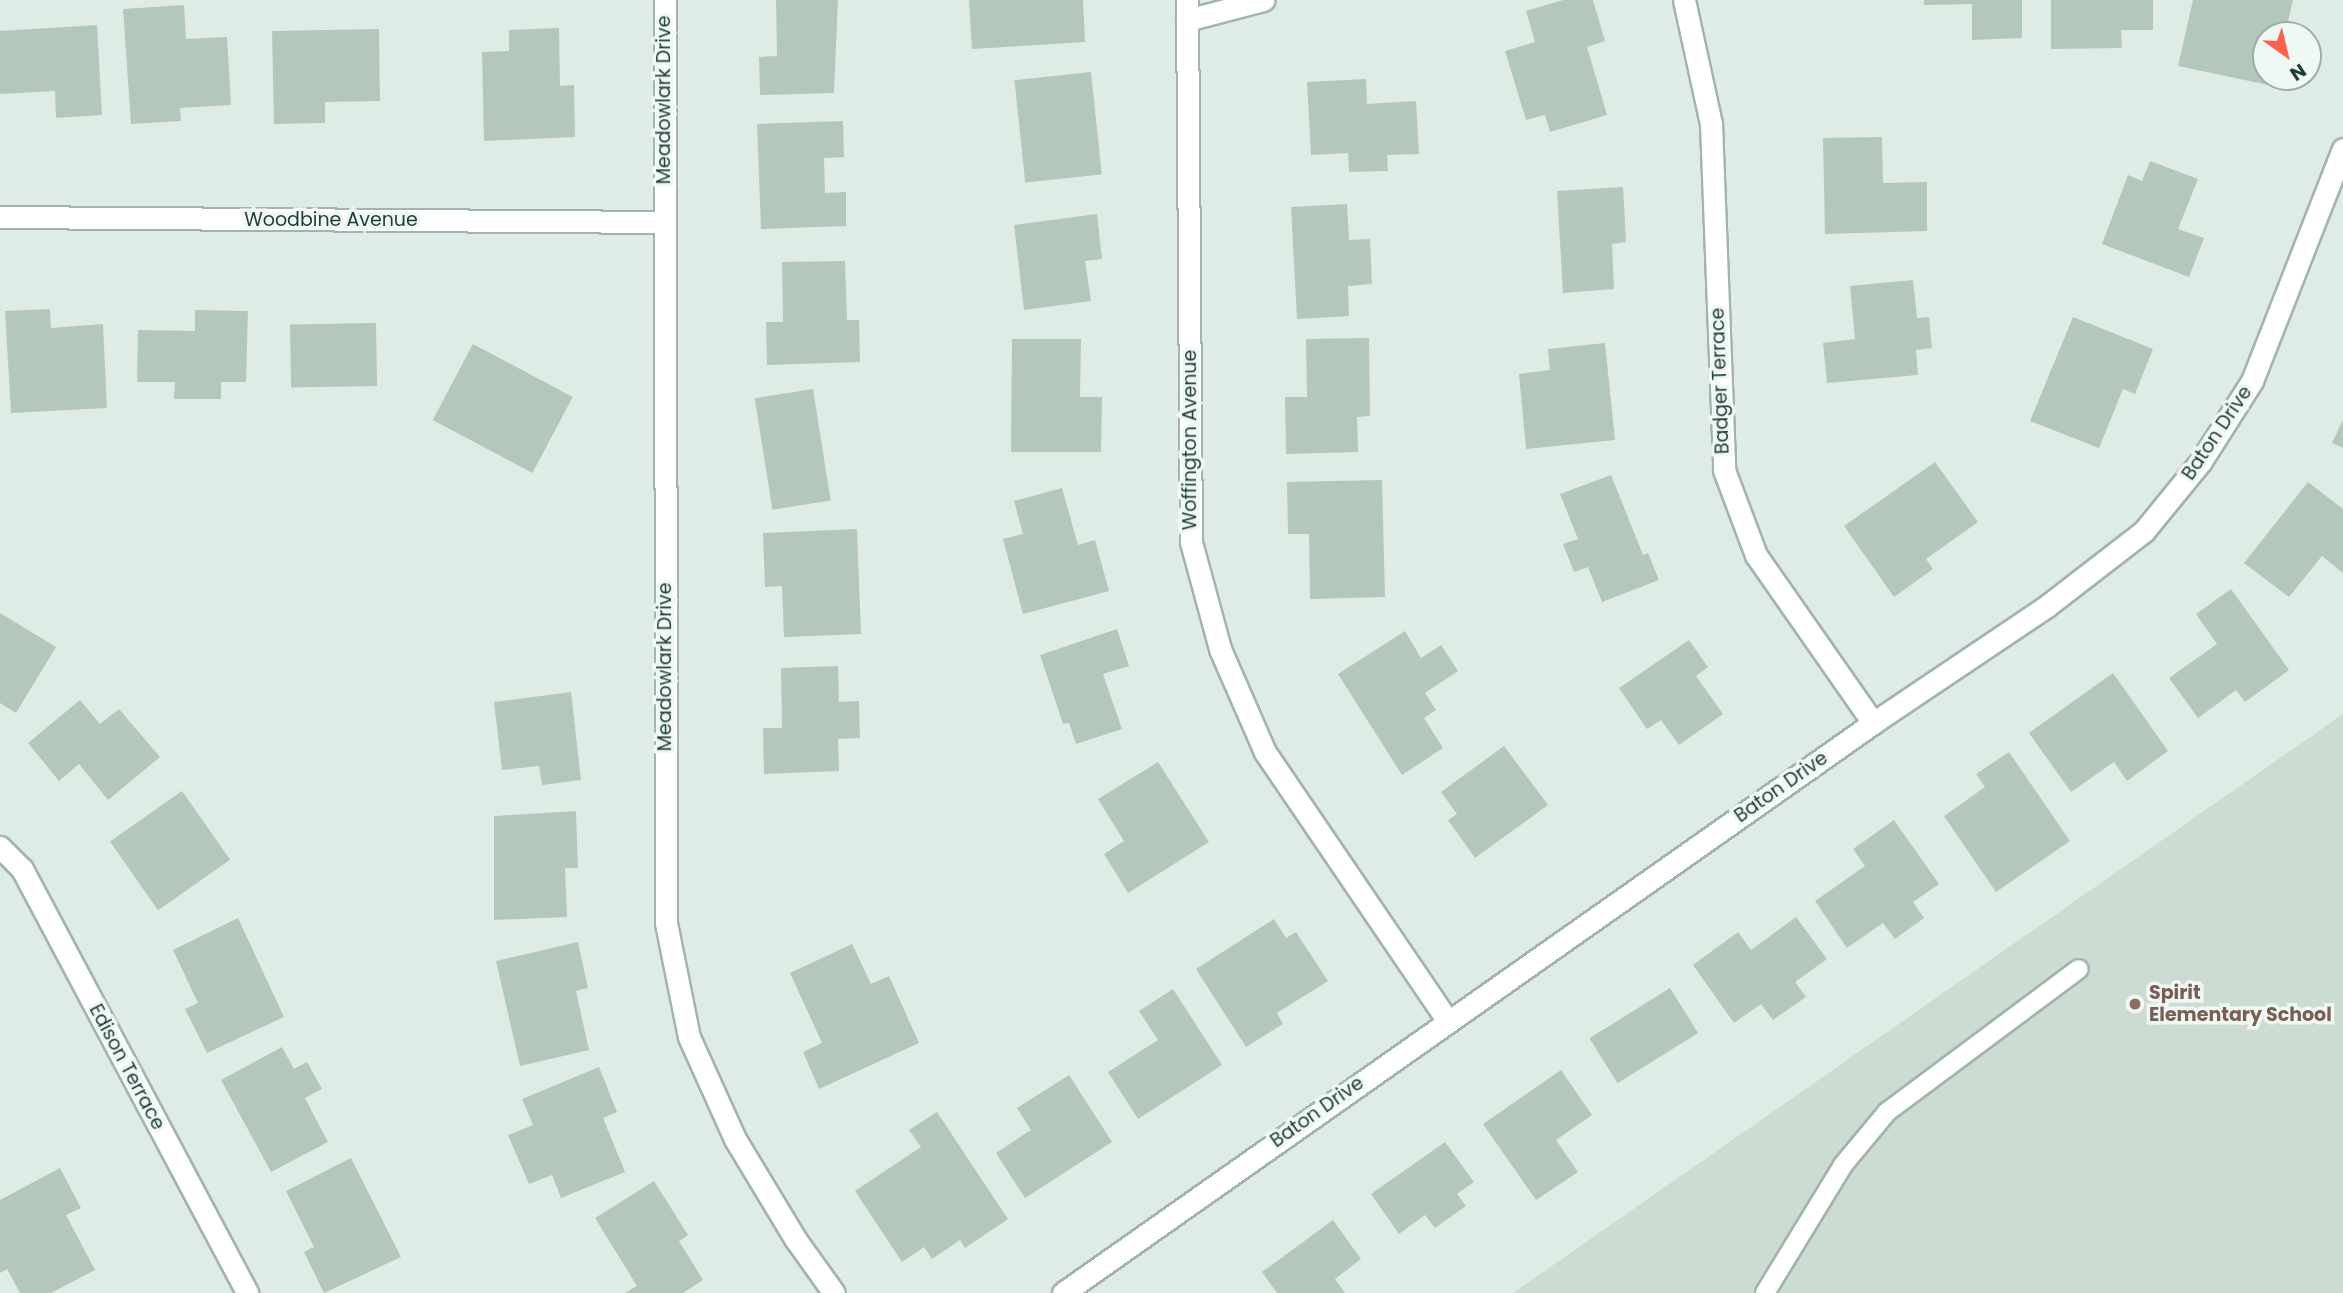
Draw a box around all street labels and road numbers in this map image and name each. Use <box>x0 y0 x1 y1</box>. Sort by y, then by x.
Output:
street label: Meadowlark Drive <box>653 16 675 184</box>
street label: Woodbine Avenue <box>244 209 418 231</box>
street label: Badger Terrace <box>1706 307 1734 455</box>
street label: Woffington Avenue <box>1179 350 1201 530</box>
street label: Baton Drive <box>2177 382 2257 484</box>
street label: Meadowlark Drive <box>654 583 676 751</box>
street label: Baton Drive <box>1730 747 1832 827</box>
street label: Edison Terrace <box>84 1000 170 1134</box>
street label: Baton Drive <box>1266 1072 1368 1152</box>

